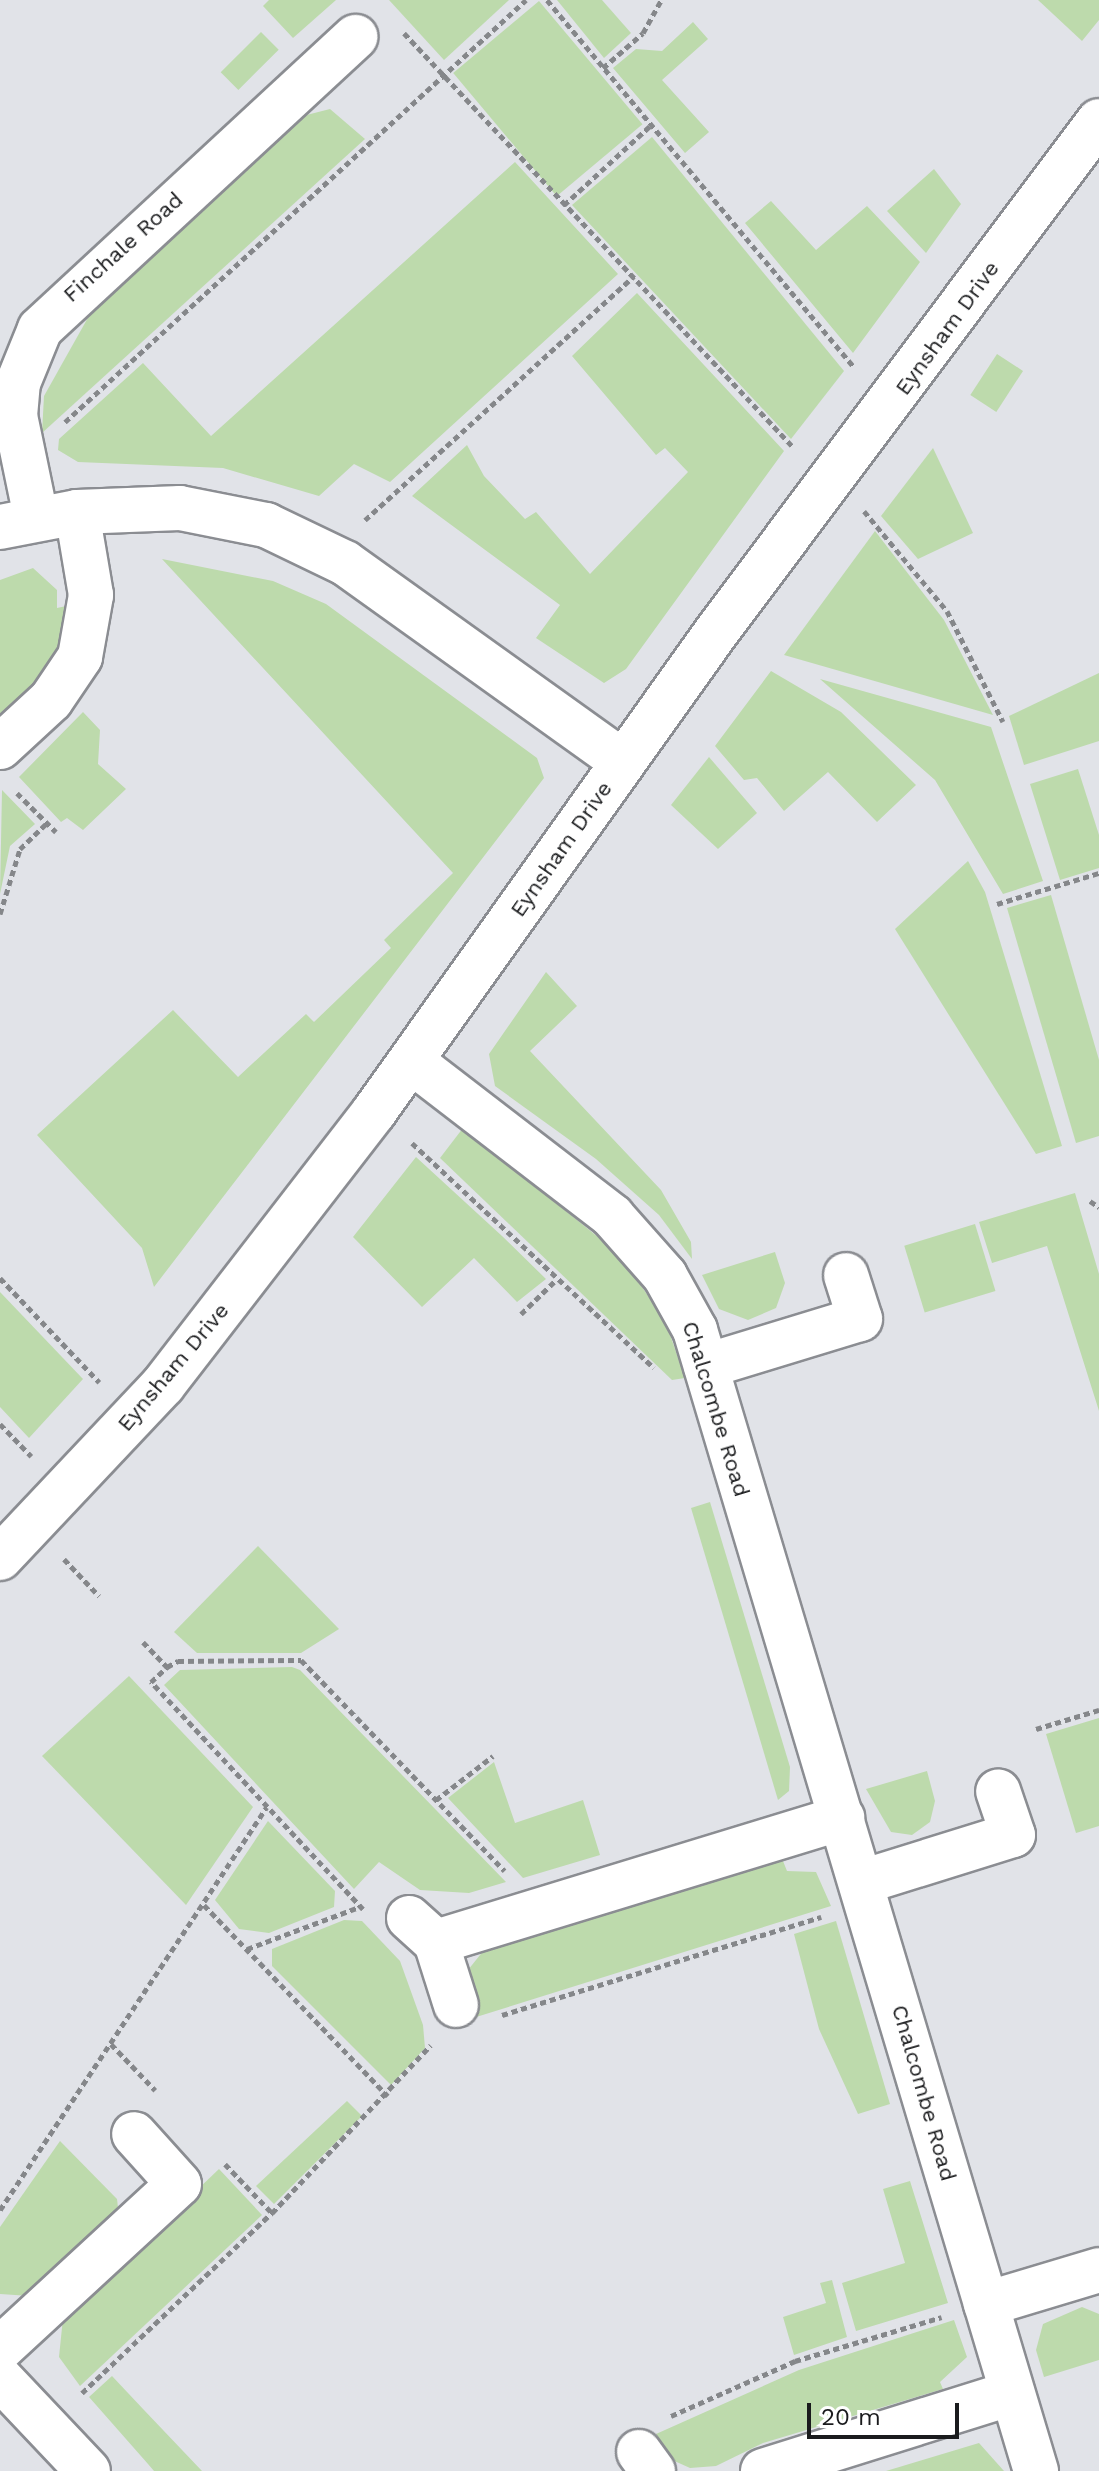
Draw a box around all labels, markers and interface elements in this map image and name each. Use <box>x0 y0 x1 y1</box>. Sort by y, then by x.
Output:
street label: Finchale Road <box>58 186 188 308</box>
street label: Eynsham Drive <box>890 256 1004 400</box>
street label: Eynsham Drive <box>505 776 617 922</box>
street label: Eynsham Drive <box>112 1298 234 1436</box>
street label: Chalcombe Road <box>677 1318 755 1500</box>
street label: Chalcombe Road <box>886 2002 962 2184</box>
scale bar <box>811 2387 963 2437</box>
text: 20 m <box>821 2403 881 2431</box>

